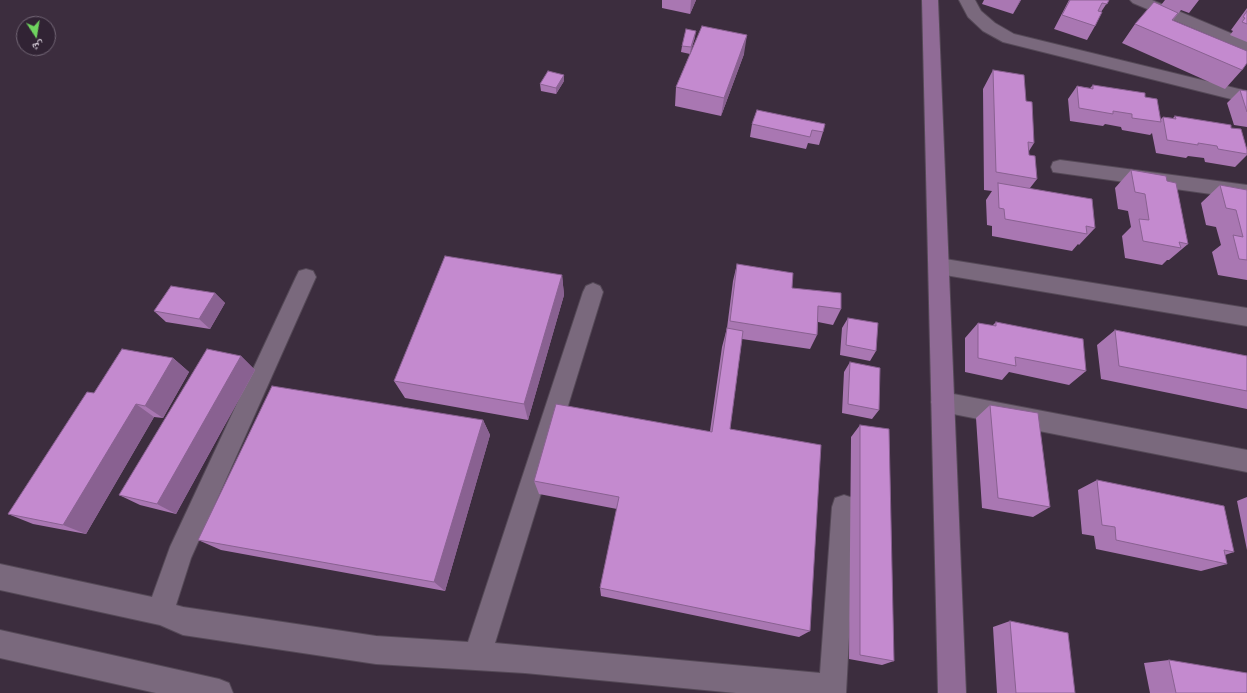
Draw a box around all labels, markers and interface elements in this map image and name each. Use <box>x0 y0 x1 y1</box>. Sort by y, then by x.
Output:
north arrow <box>16 16 56 56</box>
text: ش <box>31 39 45 55</box>

